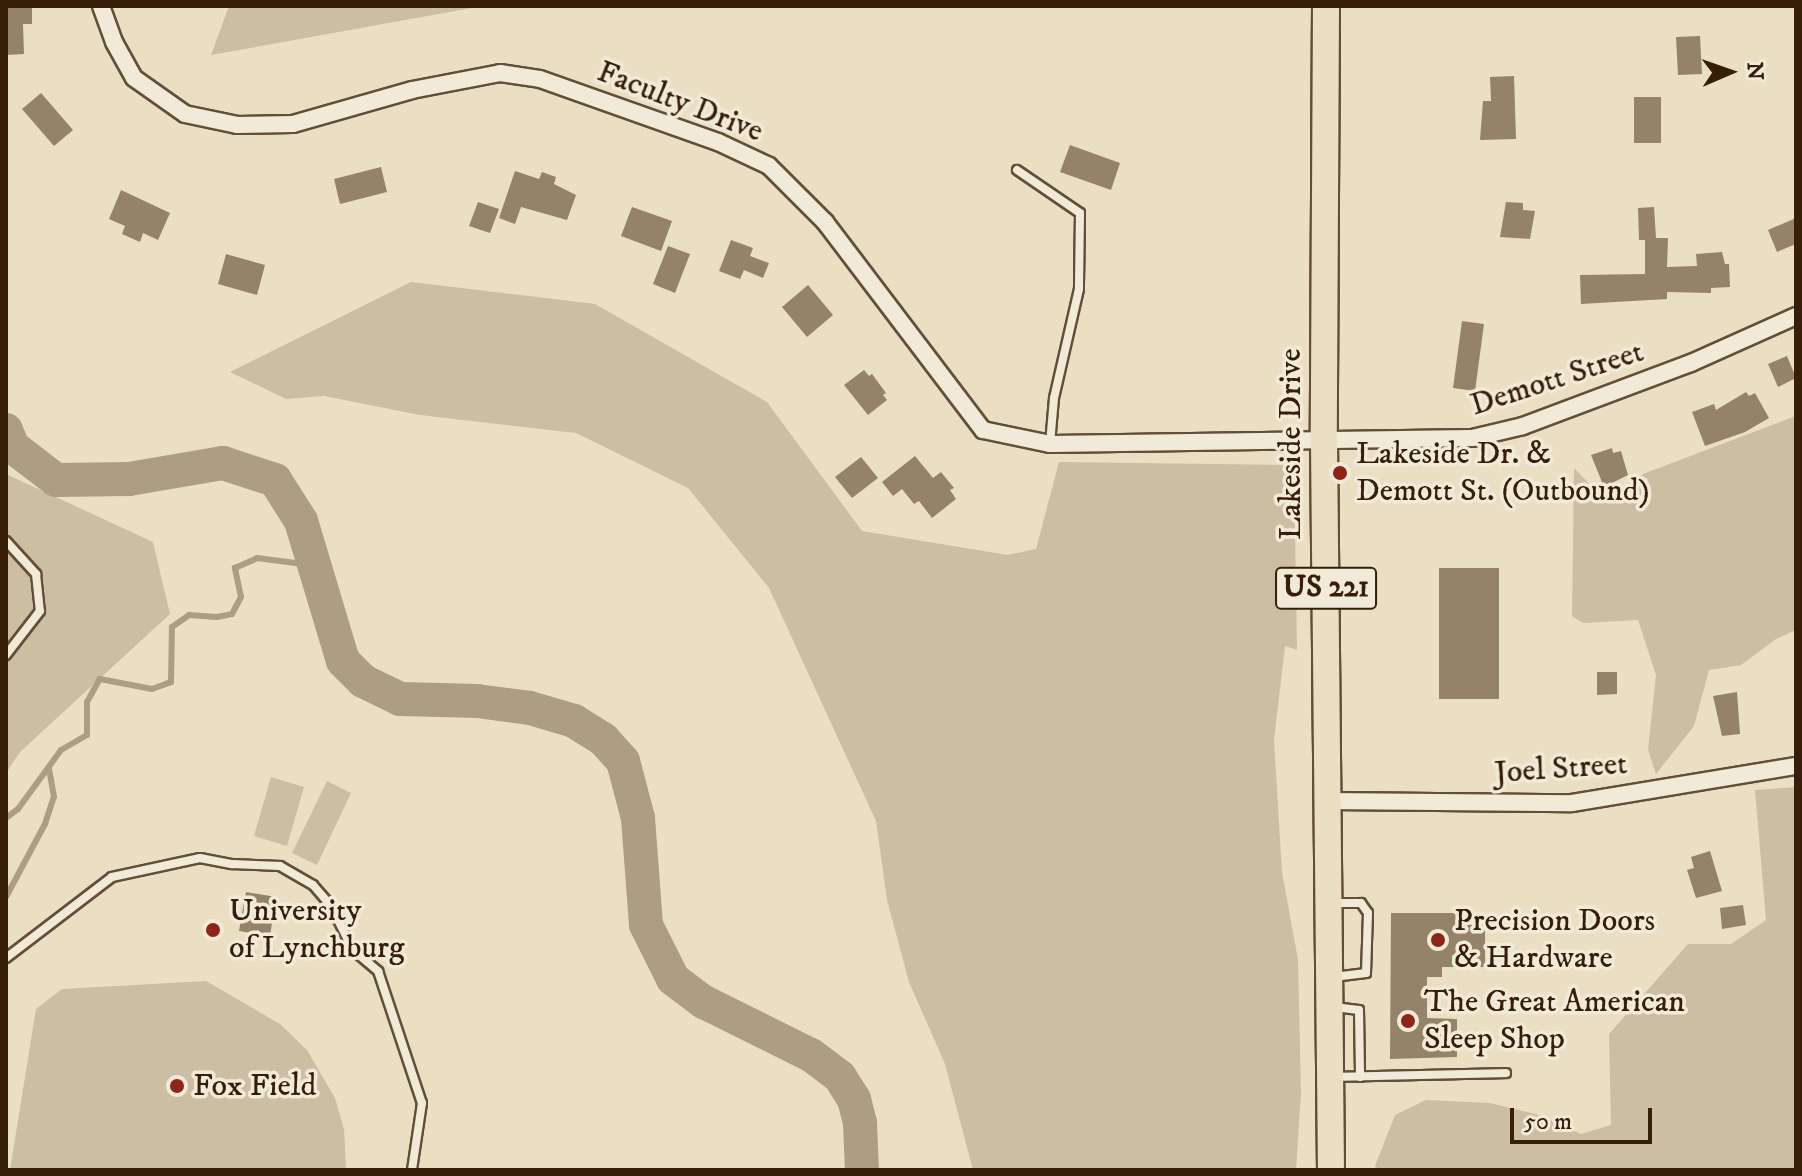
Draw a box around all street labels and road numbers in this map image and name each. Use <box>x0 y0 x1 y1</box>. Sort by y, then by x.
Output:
street label: Faculty Drive <box>592 53 768 151</box>
street label: Demott Street <box>1466 333 1648 425</box>
street label: Lakeside Drive <box>1272 348 1310 540</box>
road number: US 221 <box>1274 562 1378 614</box>
street label: Joel Street <box>1493 745 1629 793</box>

